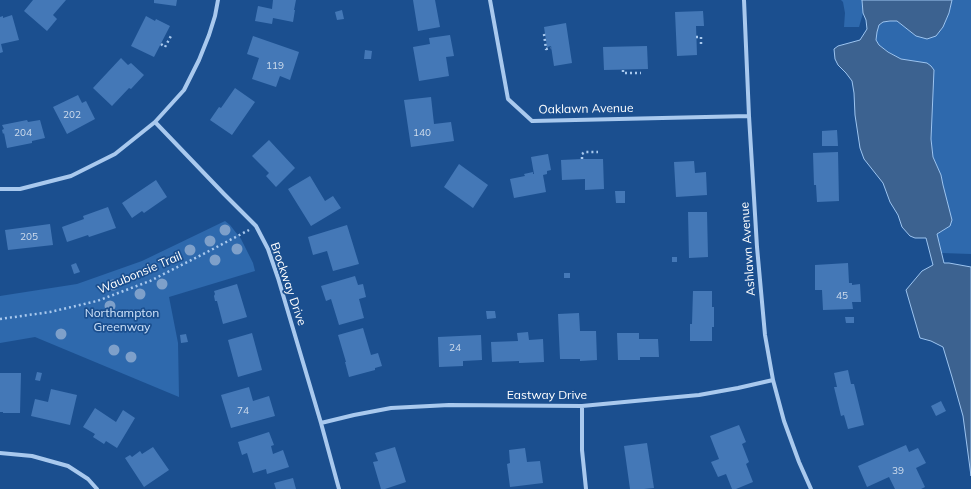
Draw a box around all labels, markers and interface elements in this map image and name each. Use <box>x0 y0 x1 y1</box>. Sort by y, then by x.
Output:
house number: 119 <box>266 60 284 72</box>
street label: Oaklawn Avenue <box>538 101 634 117</box>
house number: 202 <box>63 109 81 121</box>
house number: 204 <box>14 127 32 139</box>
house number: 140 <box>413 127 431 139</box>
street label: Ashlawn Avenue <box>738 202 758 296</box>
house number: 205 <box>20 231 38 243</box>
street label: Brockway Drive <box>267 240 309 328</box>
street label: Waubonsie Trail <box>96 249 184 297</box>
house number: 45 <box>836 290 848 302</box>
park label: Northampton Greenway <box>85 306 159 334</box>
house number: 24 <box>449 342 461 354</box>
street label: Eastway Drive <box>507 388 587 402</box>
house number: 74 <box>237 405 249 417</box>
house number: 39 <box>892 465 904 477</box>

